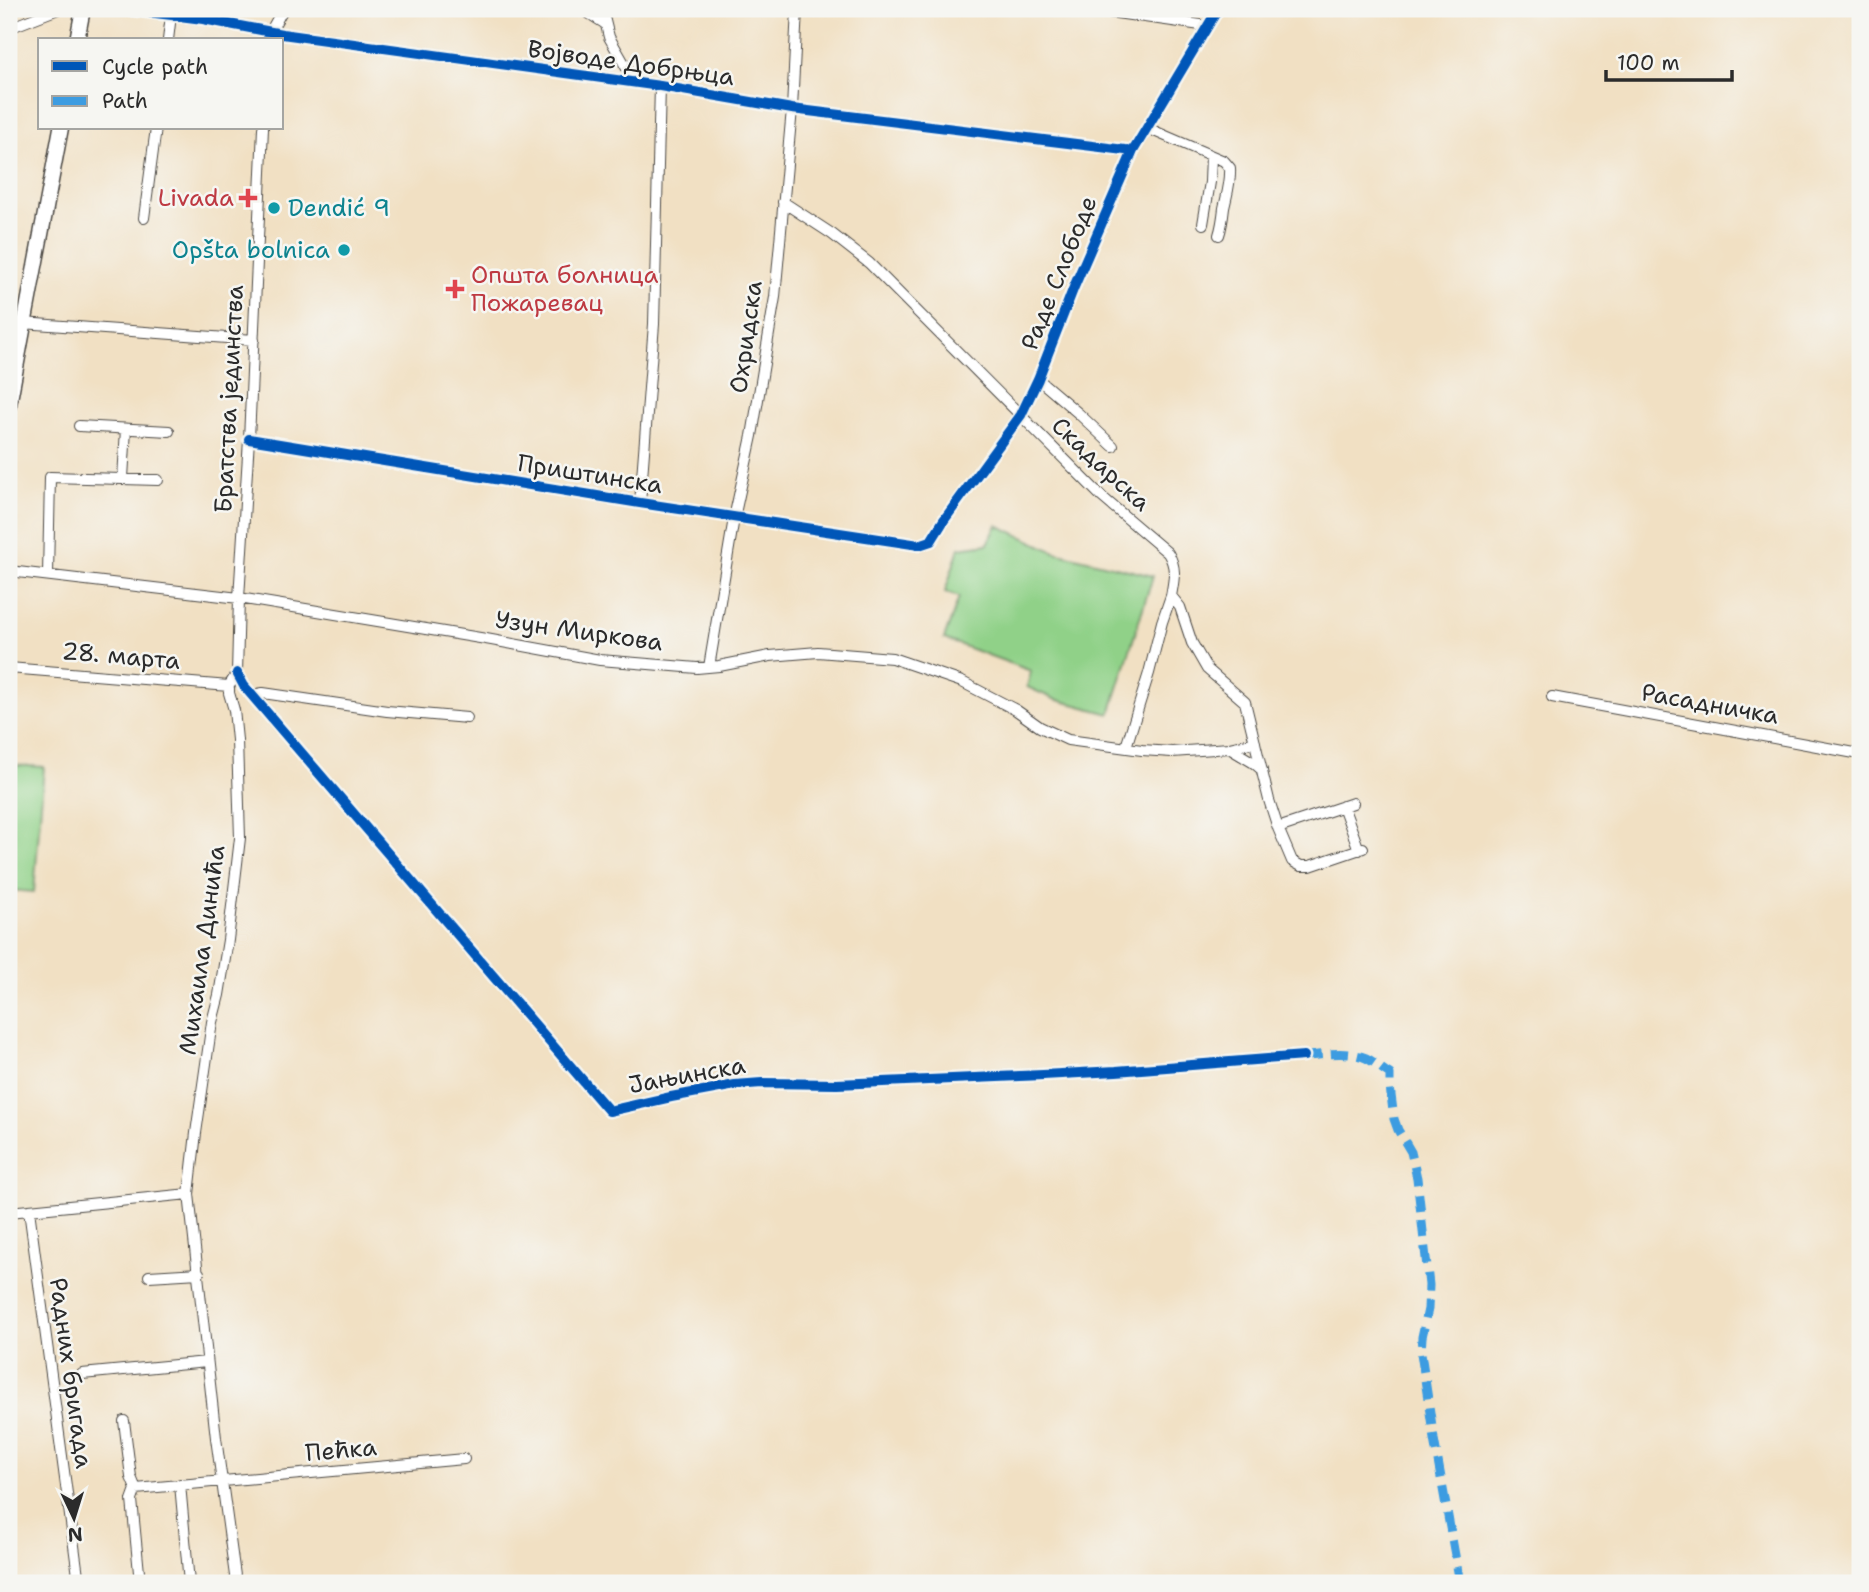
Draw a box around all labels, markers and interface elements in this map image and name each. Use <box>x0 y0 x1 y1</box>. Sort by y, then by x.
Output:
street label: Војводе Добрњца <box>526 33 736 93</box>
legend <box>38 38 284 130</box>
scale bar <box>1606 38 1732 82</box>
text: 100 m <box>1617 49 1680 77</box>
text: Cycle path <box>102 53 208 81</box>
text: Path <box>102 87 148 115</box>
place label: Livada <box>158 182 234 214</box>
marker: Livada <box>240 190 256 206</box>
street label: Раде Слободе <box>1014 191 1104 355</box>
place label: Dendić 9 <box>288 192 390 224</box>
marker: Dendić 9 <box>266 200 282 216</box>
place label: Opšta bolnica <box>172 234 330 266</box>
marker: Opšta bolnica <box>336 242 352 258</box>
place label: Општа болница Пожаревац <box>471 259 659 319</box>
marker: Општа болница Пожаревац <box>445 279 465 299</box>
street label: Охридска <box>722 279 770 395</box>
street label: Братства јединства <box>207 284 251 514</box>
street label: Скадарска <box>1045 410 1158 518</box>
street label: Приштинска <box>515 447 665 501</box>
street label: Узун Миркова <box>493 603 665 659</box>
street label: 28. марта <box>61 635 181 677</box>
street label: Расадничка <box>1639 676 1781 732</box>
street label: Михаила Динића <box>171 843 233 1057</box>
street label: Јањинска <box>626 1049 748 1101</box>
street label: Радних бригада <box>42 1276 100 1470</box>
street label: Пећка <box>304 1431 378 1469</box>
north arrow <box>38 1484 108 1554</box>
text: N <box>67 1521 84 1547</box>

